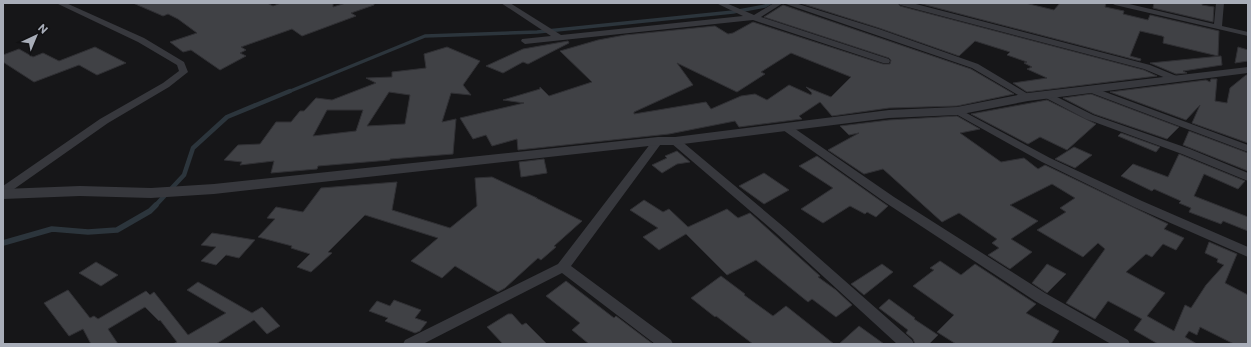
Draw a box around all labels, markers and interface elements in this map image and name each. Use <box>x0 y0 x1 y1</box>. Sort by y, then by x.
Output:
north arrow <box>16 16 56 56</box>
text: N <box>36 21 51 36</box>

